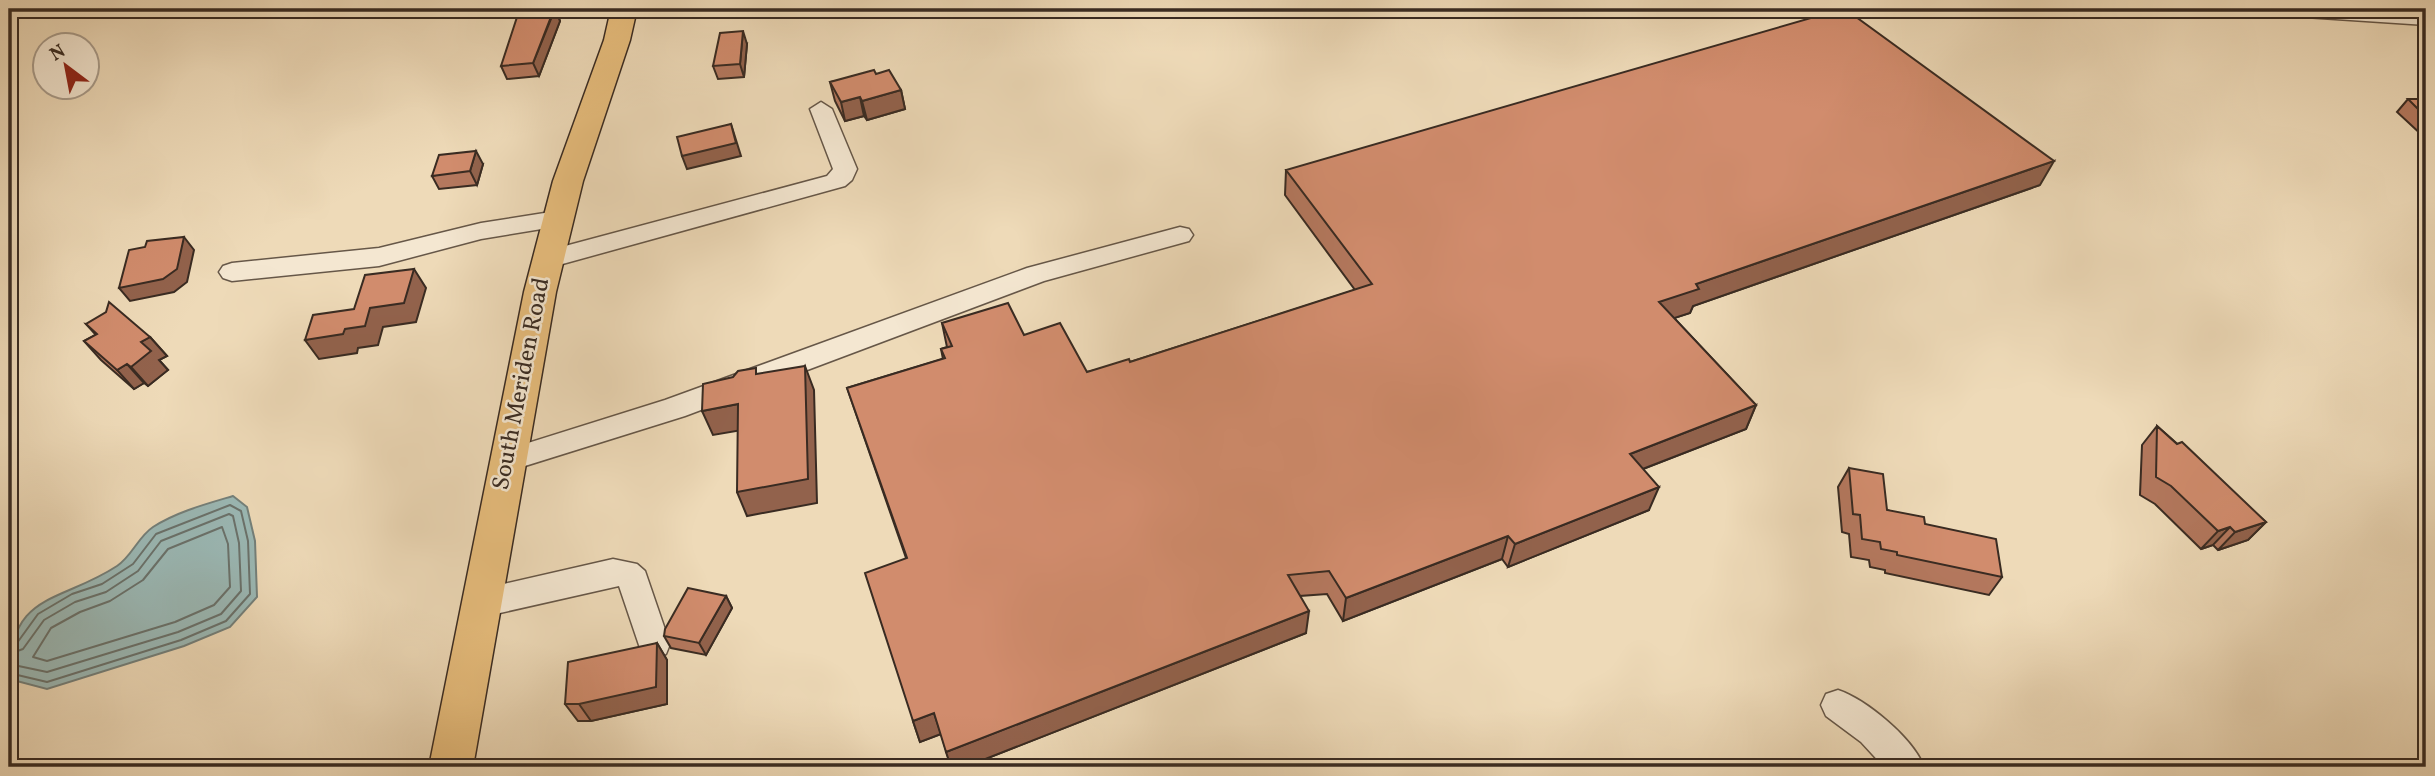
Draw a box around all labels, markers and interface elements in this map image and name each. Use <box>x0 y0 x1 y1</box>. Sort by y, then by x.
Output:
north arrow <box>32 32 102 102</box>
text: N <box>45 38 71 68</box>
street label: South Meriden Road <box>485 275 559 493</box>

